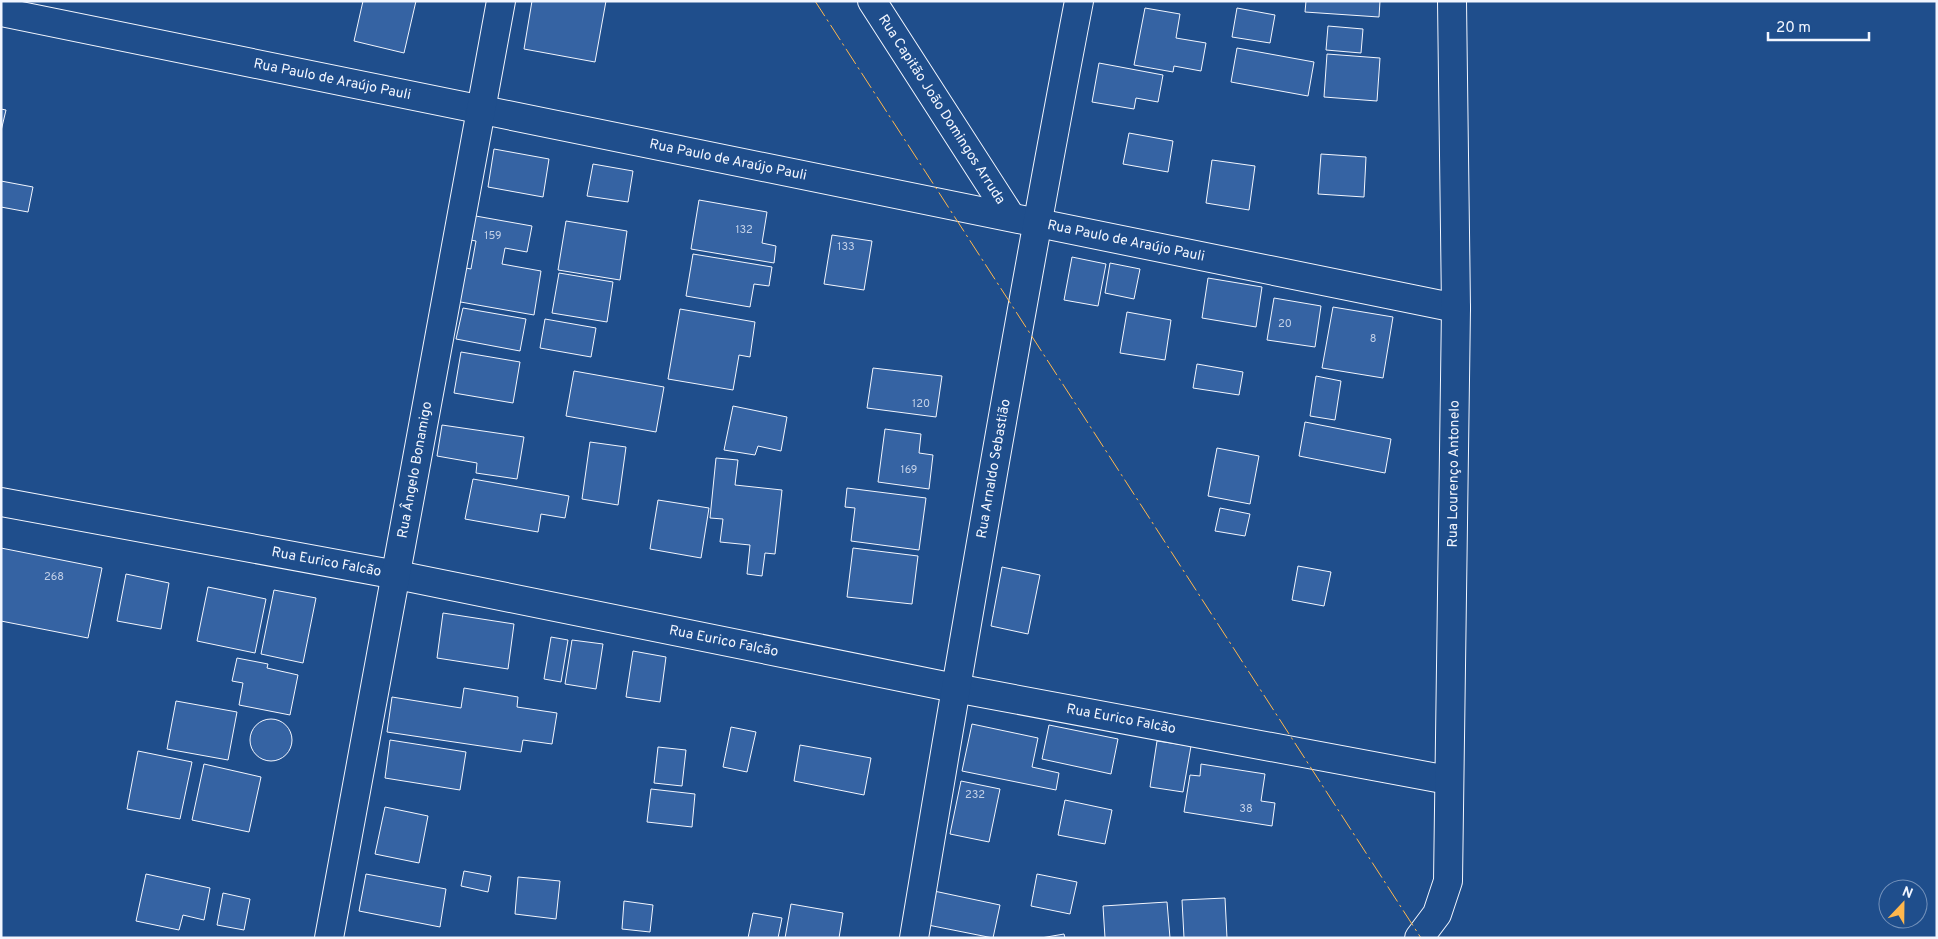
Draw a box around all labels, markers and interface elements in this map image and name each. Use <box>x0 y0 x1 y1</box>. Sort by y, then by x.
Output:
scale bar <box>1768 10 1869 42</box>
street label: Rua Capitão João Domingos Arruda <box>875 11 1009 208</box>
text: 20 m <box>1776 19 1811 38</box>
street label: Rua Paulo de Araújo Pauli <box>252 55 412 104</box>
street label: Rua Paulo de Araújo Pauli <box>648 136 808 184</box>
street label: Rua Paulo de Araújo Pauli <box>1046 217 1206 265</box>
house number: 132 <box>735 223 753 237</box>
house number: 159 <box>484 229 502 243</box>
house number: 133 <box>837 240 855 254</box>
house number: 20 <box>1278 317 1292 331</box>
house number: 8 <box>1370 332 1376 346</box>
house number: 120 <box>912 397 930 411</box>
street label: Rua Arnaldo Sebastião <box>973 397 1014 540</box>
street label: Rua Ângelo Bonamigo <box>394 400 436 539</box>
street label: Rua Lourenço Antonelo <box>1444 400 1463 548</box>
house number: 169 <box>901 463 917 477</box>
street label: Rua Eurico Falcão <box>270 544 383 580</box>
house number: 268 <box>44 570 64 584</box>
street label: Rua Eurico Falcão <box>668 622 780 661</box>
street label: Rua Eurico Falcão <box>1065 700 1178 738</box>
house number: 232 <box>965 788 985 802</box>
house number: 38 <box>1239 802 1253 816</box>
north arrow <box>1878 879 1928 929</box>
text: N <box>1899 884 1915 903</box>

